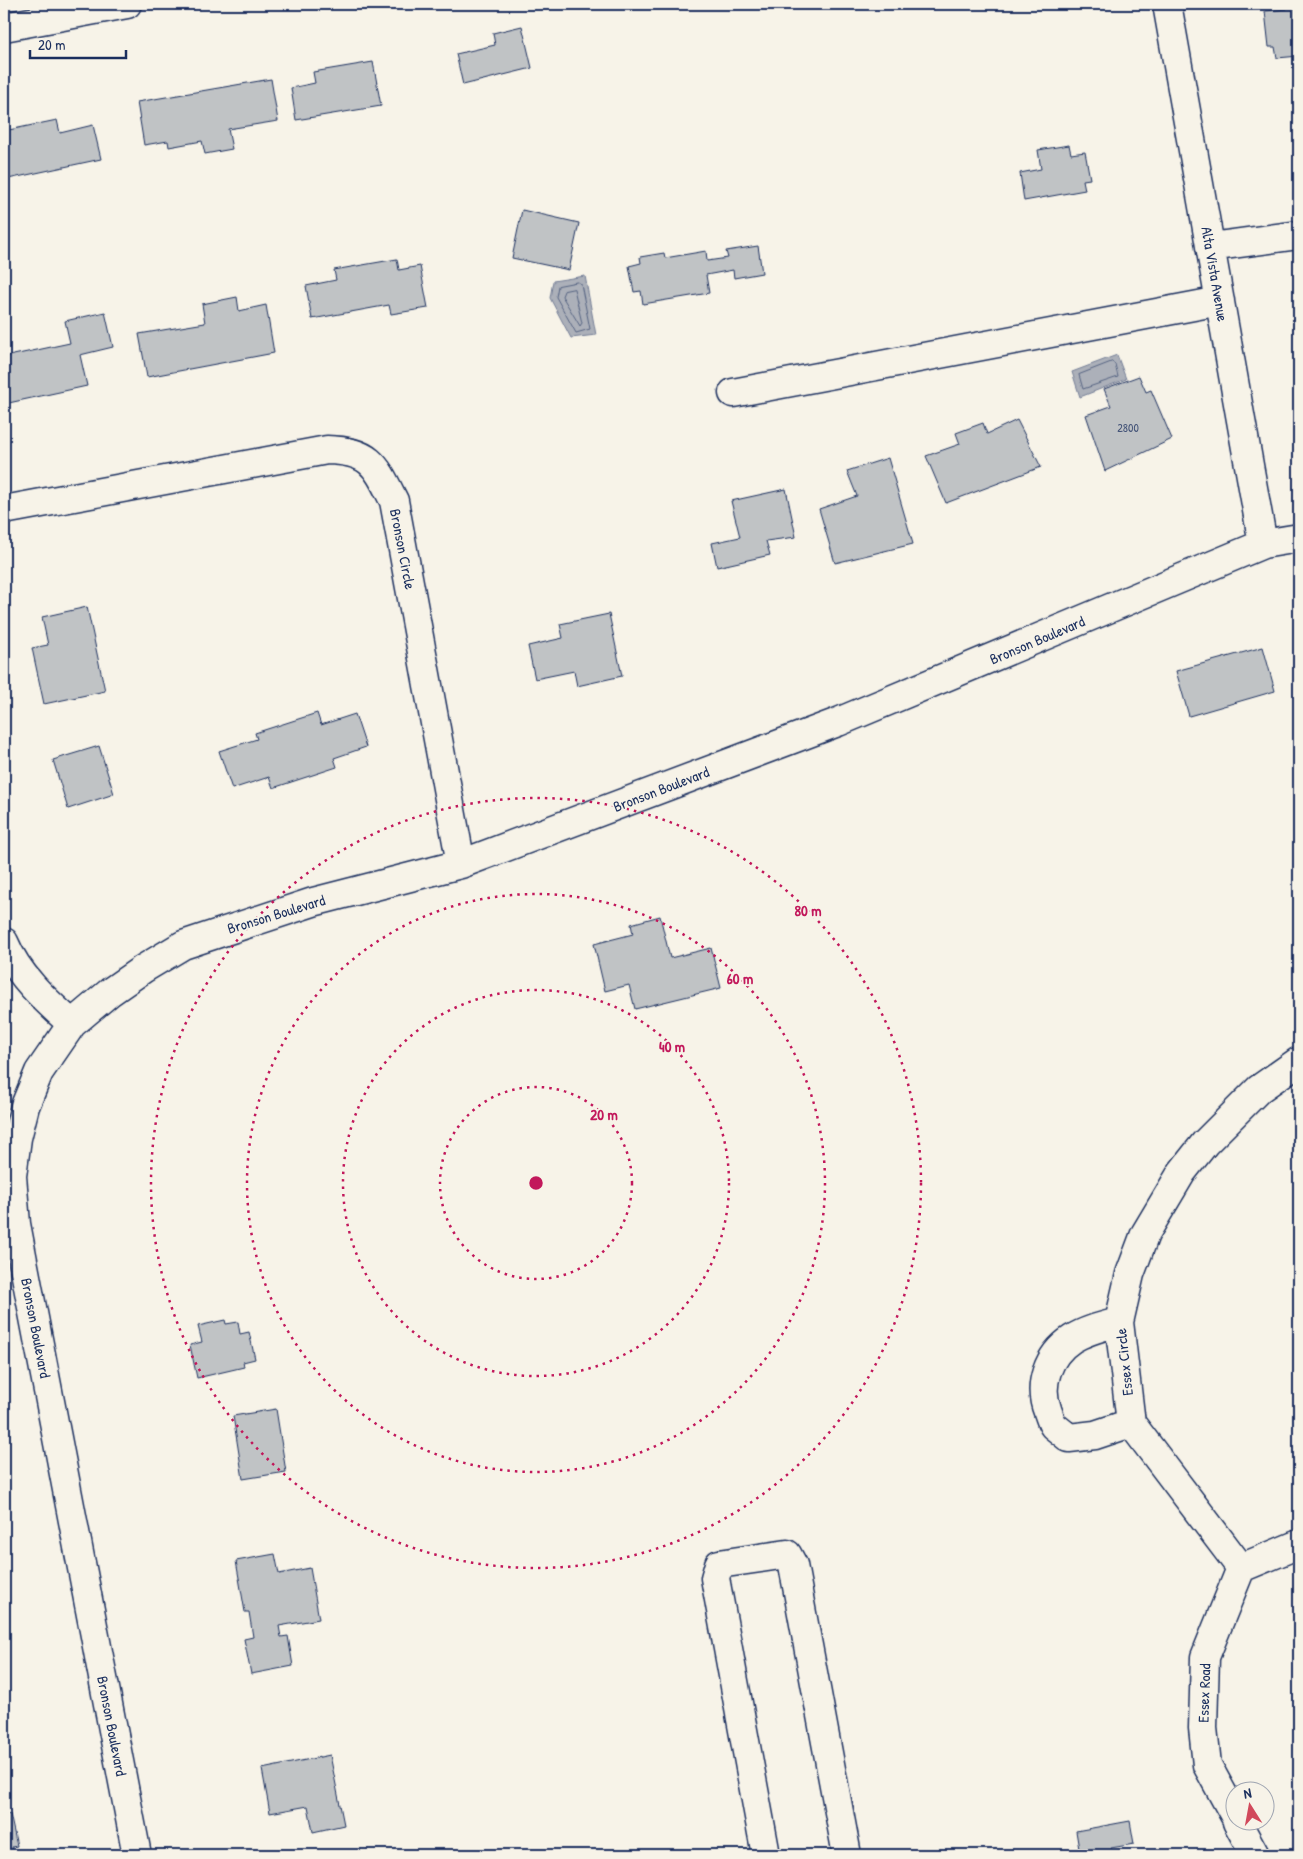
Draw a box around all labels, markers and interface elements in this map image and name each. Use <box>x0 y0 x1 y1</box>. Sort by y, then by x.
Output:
scale bar <box>30 28 126 60</box>
text: 20 m <box>38 34 65 55</box>
street label: Alta Vista Avenue <box>1196 225 1234 323</box>
house number: 2800 <box>1117 419 1139 436</box>
street label: Bronson Circle <box>385 507 421 591</box>
street label: Bronson Boulevard <box>986 610 1088 669</box>
street label: Bronson Boulevard <box>610 761 712 817</box>
street label: Bronson Boulevard <box>224 889 328 939</box>
text: 80 m <box>795 900 821 921</box>
text: 60 m <box>727 968 753 989</box>
text: 40 m <box>659 1036 685 1057</box>
text: 20 m <box>590 1104 618 1125</box>
centre of rings <box>527 1174 545 1192</box>
street label: Bronson Boulevard <box>16 1276 56 1380</box>
street label: Essex Circle <box>1110 1327 1138 1397</box>
street label: Essex Road <box>1192 1663 1216 1723</box>
street label: Bronson Boulevard <box>92 1674 132 1778</box>
north arrow <box>1226 1782 1276 1832</box>
text: N <box>1242 1783 1253 1803</box>

